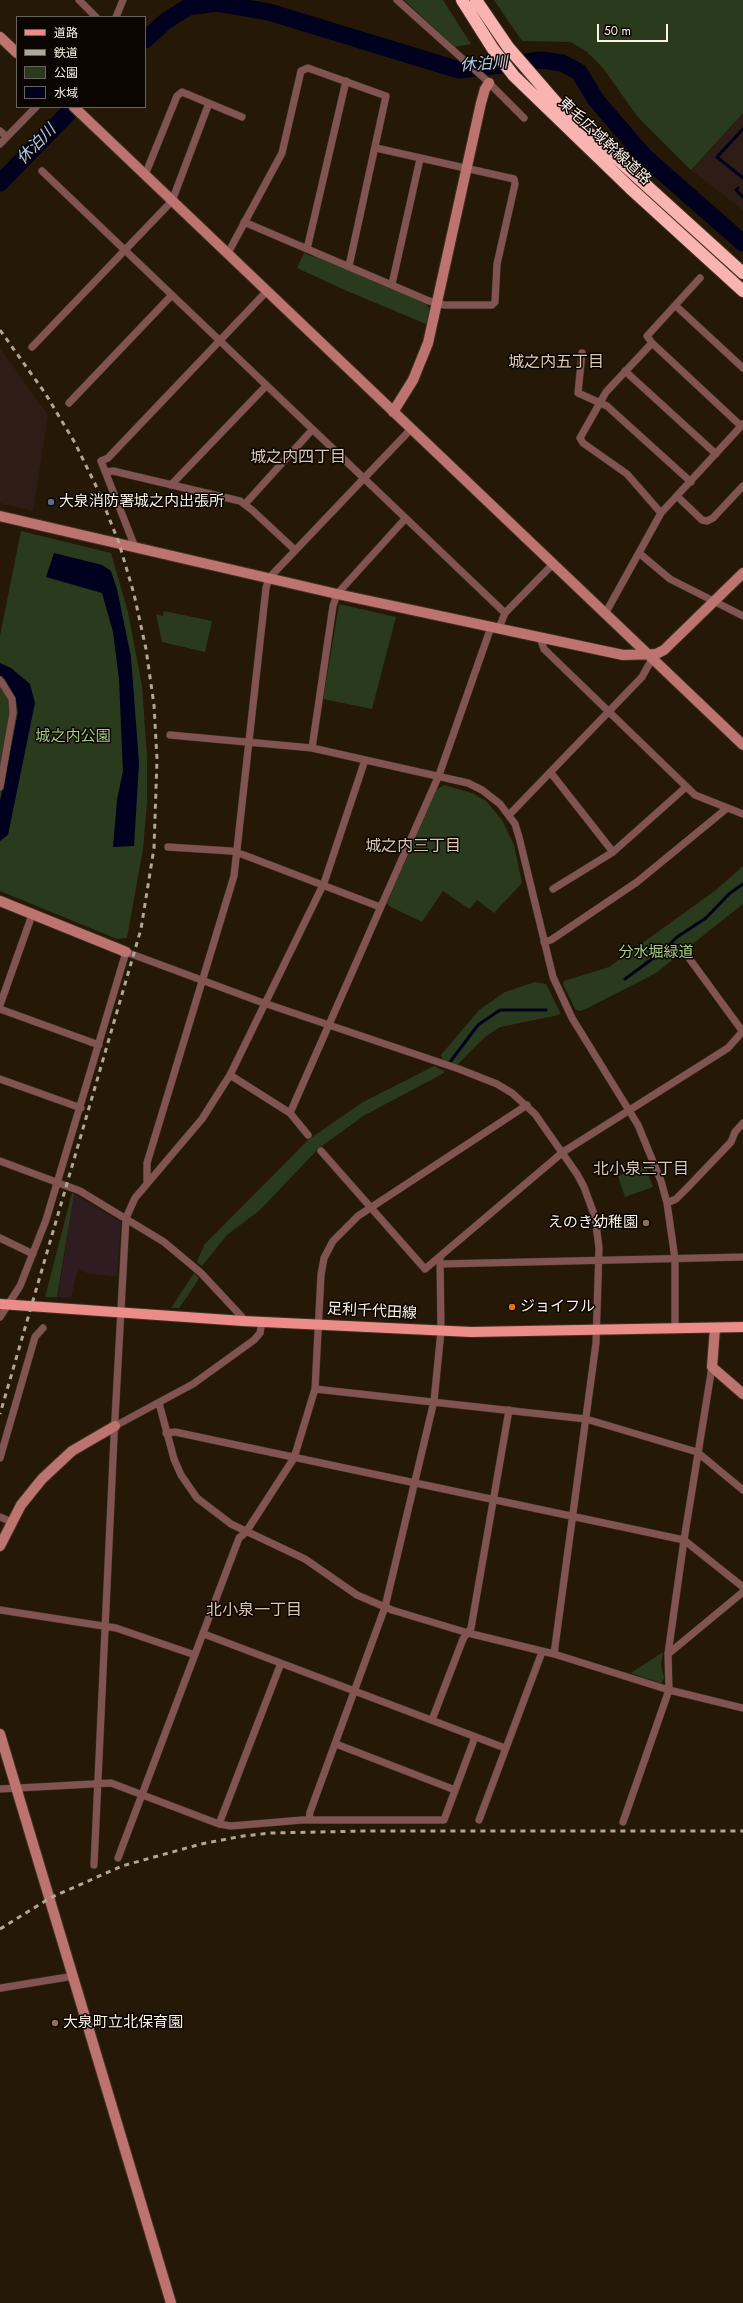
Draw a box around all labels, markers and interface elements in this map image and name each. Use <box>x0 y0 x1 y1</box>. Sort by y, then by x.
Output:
legend <box>16 16 146 108</box>
scale bar <box>599 16 670 42</box>
text: 50 m <box>604 22 631 40</box>
text: 道路 <box>54 24 78 42</box>
text: 鉄道 <box>54 44 78 62</box>
water label: 休泊川 <box>459 54 509 76</box>
text: 公園 <box>54 64 78 82</box>
text: 水域 <box>54 84 78 102</box>
street label: 東毛広域幹線道路 <box>554 94 654 190</box>
water label: 休泊川 <box>13 121 61 169</box>
district label: 城之内五丁目 <box>508 353 604 373</box>
district label: 城之内四丁目 <box>250 448 346 468</box>
place label: 大泉消防署城之内出張所 <box>59 493 224 511</box>
marker: 大泉消防署城之内出張所 <box>46 497 56 507</box>
park label: 城之内公園 <box>36 728 110 746</box>
district label: 城之内三丁目 <box>365 837 461 857</box>
park label: 分水堀緑道 <box>619 944 693 962</box>
district label: 北小泉三丁目 <box>593 1160 689 1180</box>
place label: えのき幼稚園 <box>548 1214 638 1232</box>
marker: えのき幼稚園 <box>641 1218 651 1228</box>
place label: ジョイフル <box>520 1298 595 1316</box>
street label: 足利千代田線 <box>327 1301 417 1323</box>
marker: ジョイフル <box>507 1302 517 1312</box>
district label: 北小泉一丁目 <box>206 1601 302 1621</box>
place label: 大泉町立北保育園 <box>63 2014 183 2032</box>
marker: 大泉町立北保育園 <box>50 2018 60 2028</box>

